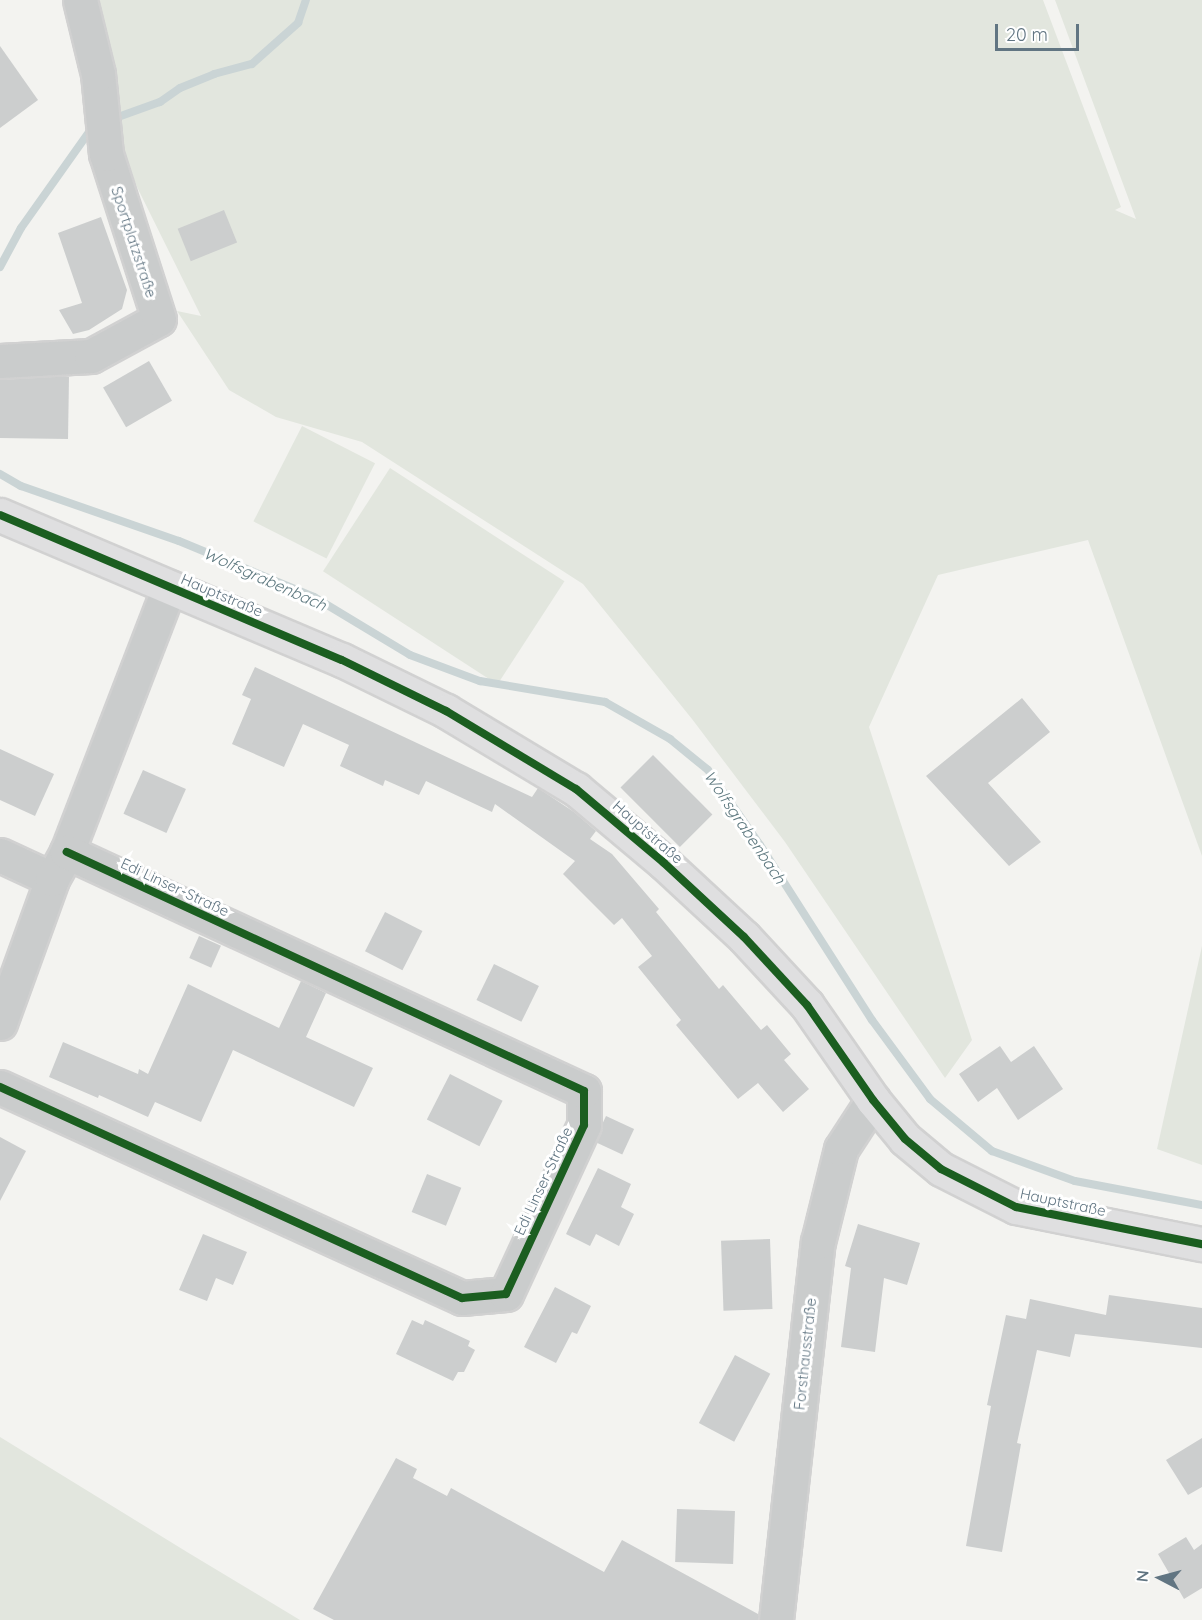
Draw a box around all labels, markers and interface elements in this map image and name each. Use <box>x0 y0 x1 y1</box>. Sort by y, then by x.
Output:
scale bar <box>998 12 1082 50</box>
text: 20 m <box>1006 23 1048 46</box>
street label: Sportplatzstraße <box>108 184 160 300</box>
water label: Wolfsgrabenbach <box>201 543 329 615</box>
street label: Hauptstraße <box>178 570 266 620</box>
water label: Wolfsgrabenbach <box>700 767 790 887</box>
street label: Hauptstraße <box>609 797 687 867</box>
street label: Edi Linser-Straße <box>118 854 232 920</box>
street label: Edi Linser-Straße <box>510 1124 576 1238</box>
street label: Hauptstraße <box>1019 1184 1107 1220</box>
street label: Forsthausstraße <box>790 1297 820 1411</box>
north arrow <box>1130 1548 1190 1608</box>
text: N <box>1132 1569 1153 1583</box>

